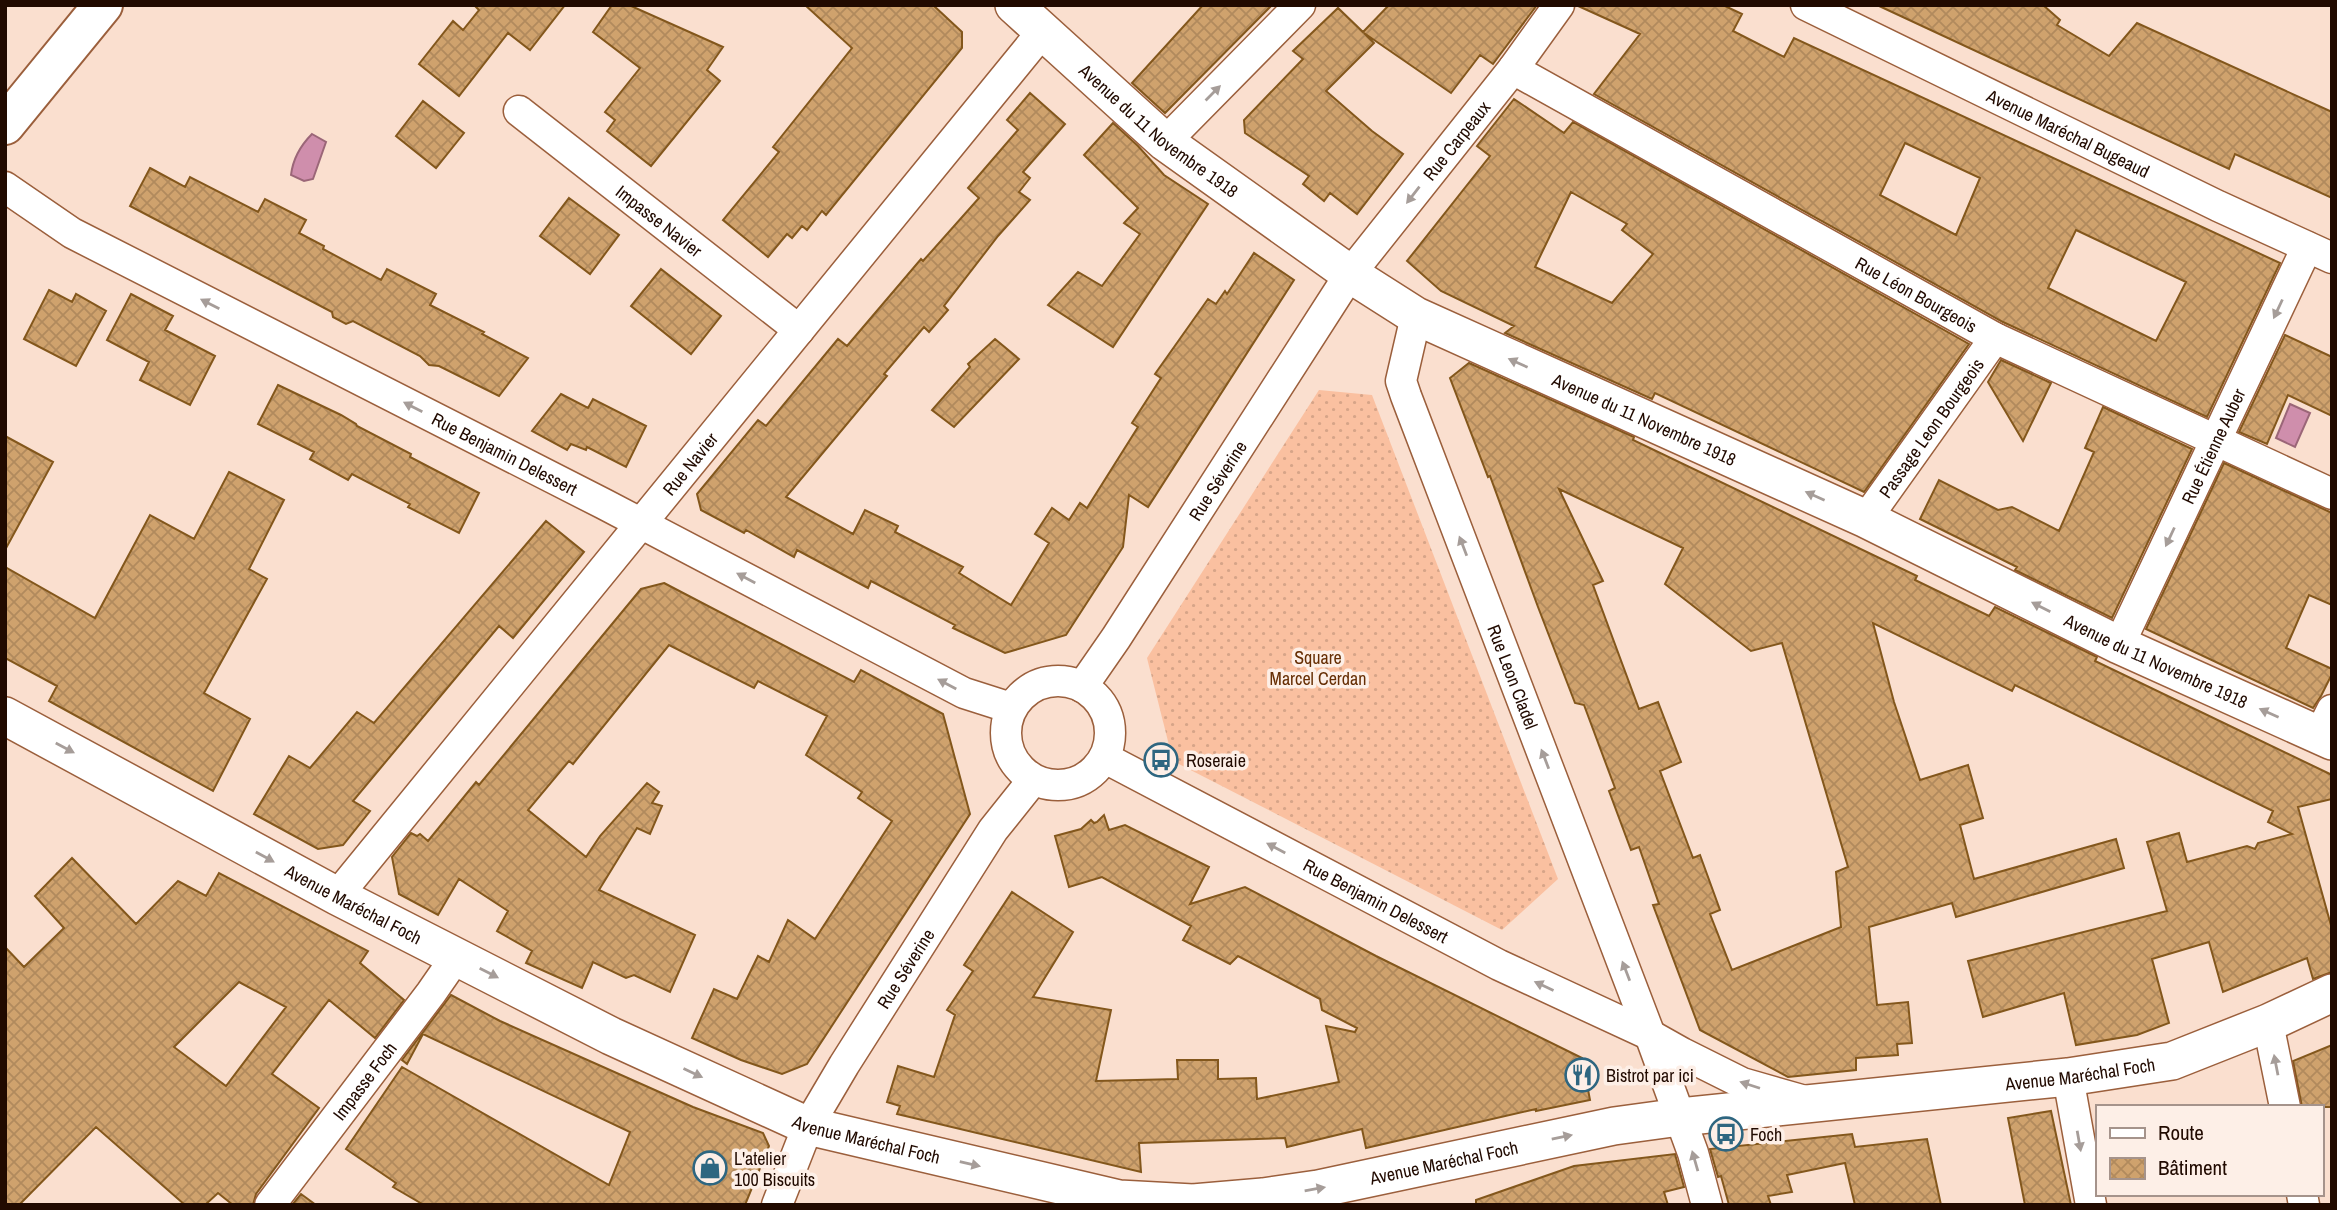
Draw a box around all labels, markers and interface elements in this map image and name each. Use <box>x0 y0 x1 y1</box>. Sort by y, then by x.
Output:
street label: Avenue du 11 Novembre 1918 <box>1073 57 1244 203</box>
street label: Avenue Maréchal Bugeaud <box>1982 82 2154 183</box>
one-way arrow <box>1204 85 1221 102</box>
street label: Rue Carpeaux <box>1417 95 1496 186</box>
street label: Impasse Navier <box>611 179 708 262</box>
one-way arrow <box>1405 186 1420 204</box>
street label: Rue Léon Bourgeois <box>1851 250 1982 338</box>
one-way arrow <box>200 298 220 309</box>
one-way arrow <box>2272 299 2284 319</box>
street label: Passage Leon Bourgeois <box>1873 353 1989 503</box>
one-way arrow <box>1508 357 1528 368</box>
street label: Avenue du 11 Novembre 1918 <box>1548 366 1740 471</box>
street label: Rue Étienne Auber <box>2175 384 2251 508</box>
one-way arrow <box>403 401 423 413</box>
street label: Rue Benjamin Delessert <box>428 406 582 501</box>
street label: Rue Navier <box>657 427 723 501</box>
street label: Rue Séverine <box>1182 436 1252 525</box>
one-way arrow <box>1805 490 1825 502</box>
one-way arrow <box>2165 527 2176 547</box>
one-way arrow <box>1458 535 1469 556</box>
one-way arrow <box>736 572 756 584</box>
one-way arrow <box>2031 601 2051 612</box>
street label: Avenue du 11 Novembre 1918 <box>2059 607 2252 714</box>
street label: Rue Leon Cladel <box>1482 621 1544 733</box>
park label: Square Marcel Cerdan <box>1270 645 1366 691</box>
one-way arrow <box>938 678 957 690</box>
one-way arrow <box>2259 707 2280 718</box>
bus stop icon: Roseraie <box>1142 741 1180 779</box>
one-way arrow <box>56 742 75 754</box>
place label: Roseraie <box>1186 748 1246 773</box>
one-way arrow <box>1539 748 1550 769</box>
one-way arrow <box>1266 843 1286 854</box>
one-way arrow <box>255 851 275 863</box>
street label: Rue Benjamin Delessert <box>1299 852 1453 949</box>
street label: Avenue Maréchal Foch <box>280 857 426 950</box>
street label: Rue Séverine <box>870 924 940 1013</box>
one-way arrow <box>1620 960 1631 981</box>
one-way arrow <box>479 968 499 979</box>
one-way arrow <box>1534 981 1554 992</box>
street label: Impasse Foch <box>327 1037 402 1125</box>
street label: Avenue Maréchal Foch <box>2003 1051 2157 1096</box>
one-way arrow <box>2271 1054 2282 1076</box>
restaurant icon: Bistrot par ici <box>1563 1056 1601 1094</box>
place label: Bistrot par ici <box>1606 1063 1694 1088</box>
one-way arrow <box>683 1067 703 1079</box>
one-way arrow <box>1739 1079 1760 1090</box>
legend <box>2096 1105 2323 1196</box>
street label: Avenue Maréchal Foch <box>788 1108 943 1169</box>
bus stop icon: Foch <box>1707 1115 1745 1153</box>
text: Route <box>2158 1118 2204 1147</box>
place label: Foch <box>1750 1122 1782 1147</box>
one-way arrow <box>2074 1130 2085 1152</box>
one-way arrow <box>1551 1132 1573 1143</box>
street label: Avenue Maréchal Foch <box>1366 1134 1520 1190</box>
place label: L'atelier 100 Biscuits <box>734 1146 815 1192</box>
shop icon: L'atelier 100 Biscuits <box>691 1149 729 1187</box>
one-way arrow <box>1689 1149 1700 1171</box>
text: Bâtiment <box>2158 1153 2227 1182</box>
one-way arrow <box>959 1159 981 1170</box>
one-way arrow <box>1304 1183 1326 1194</box>

